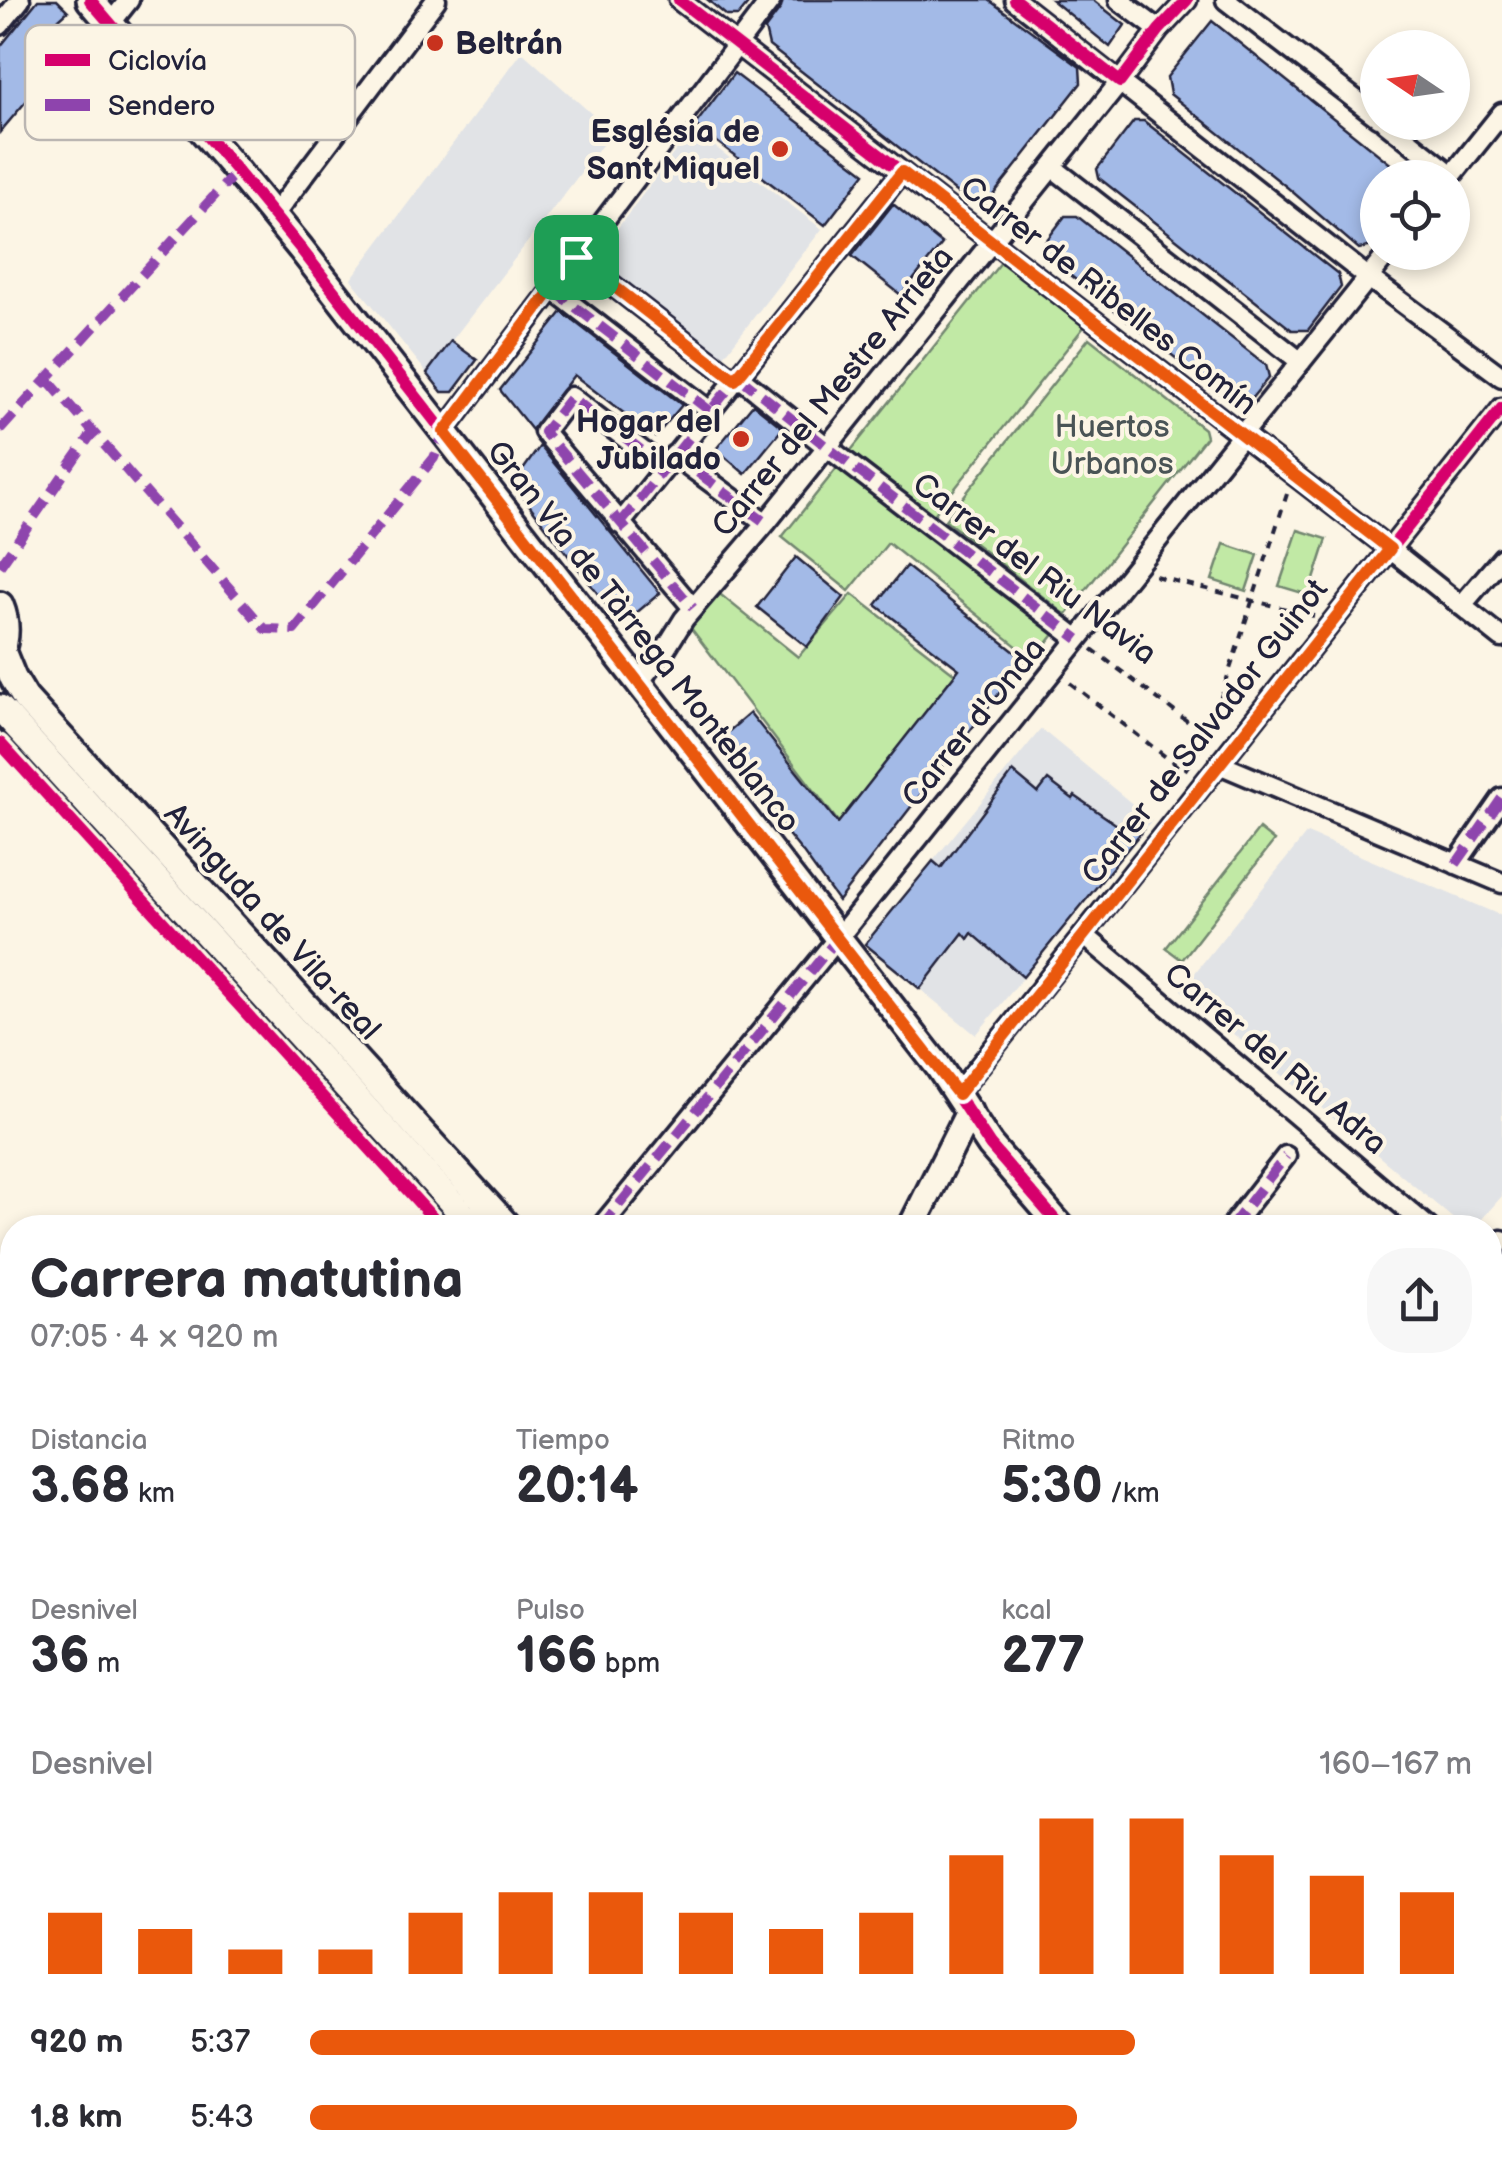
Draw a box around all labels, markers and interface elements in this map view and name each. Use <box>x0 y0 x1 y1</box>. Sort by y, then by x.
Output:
legend <box>25 25 355 140</box>
place label: Beltrán <box>455 25 563 64</box>
north arrow <box>1360 30 1470 140</box>
map controls <box>1360 30 1470 270</box>
marker: Beltrán <box>424 32 446 54</box>
text: Ciclovía <box>108 45 207 78</box>
text: Sendero <box>108 90 215 123</box>
place label: Església de Sant Miquel <box>587 113 760 189</box>
marker: Església de Sant Miquel <box>769 138 791 160</box>
button: locate <box>1360 160 1470 270</box>
street label: Carrer de Ribelles Comín <box>952 168 1264 424</box>
pin <box>534 215 619 300</box>
icon: arrive <box>549 230 604 285</box>
street label: Carrer del Mestre Arrieta <box>704 239 962 545</box>
place label: Hogar del Jubilado <box>576 403 721 479</box>
park label: Huertos Urbanos <box>1050 408 1174 484</box>
marker: Hogar del Jubilado <box>730 428 752 450</box>
street label: Gran Via de Tàrrega Monteblanco <box>478 433 808 841</box>
street label: Carrer del Riu Navia <box>904 465 1164 674</box>
street label: Carrer de Salvador Guinot <box>1074 571 1337 893</box>
street label: Carrer d'Onda <box>894 630 1054 816</box>
street label: Avinguda de Vila-real <box>155 796 388 1048</box>
street label: Carrer del Riu Adra <box>1156 955 1394 1164</box>
text: Carrera matutina <box>30 1247 464 1314</box>
button: share <box>1367 1248 1472 1353</box>
text: 07:05 · 4 × 920 m <box>30 1318 278 1357</box>
text: Distancia <box>30 1424 148 1457</box>
text: Tiempo <box>516 1424 610 1457</box>
text: Ritmo <box>1001 1424 1075 1457</box>
text: 3.68 <box>30 1457 131 1517</box>
text: 20:14 <box>516 1457 638 1517</box>
text: 5:30 <box>1001 1457 1103 1517</box>
text: km <box>131 1477 175 1510</box>
text: /km <box>1103 1477 1160 1510</box>
text: Desnivel <box>30 1594 138 1627</box>
text: Pulso <box>516 1594 585 1627</box>
text: kcal <box>1001 1594 1052 1627</box>
text: 36 <box>30 1627 90 1687</box>
text: 166 <box>516 1627 597 1687</box>
text: 277 <box>1001 1627 1085 1687</box>
text: m <box>90 1647 120 1680</box>
text: bpm <box>597 1647 660 1680</box>
text: Desnivel <box>30 1745 153 1784</box>
text: 160–167 m <box>1319 1745 1472 1784</box>
text: 920 m <box>30 2023 123 2062</box>
text: 5:37 <box>190 2023 250 2062</box>
text: 1.8 km <box>30 2098 122 2137</box>
text: 5:43 <box>190 2098 254 2137</box>

